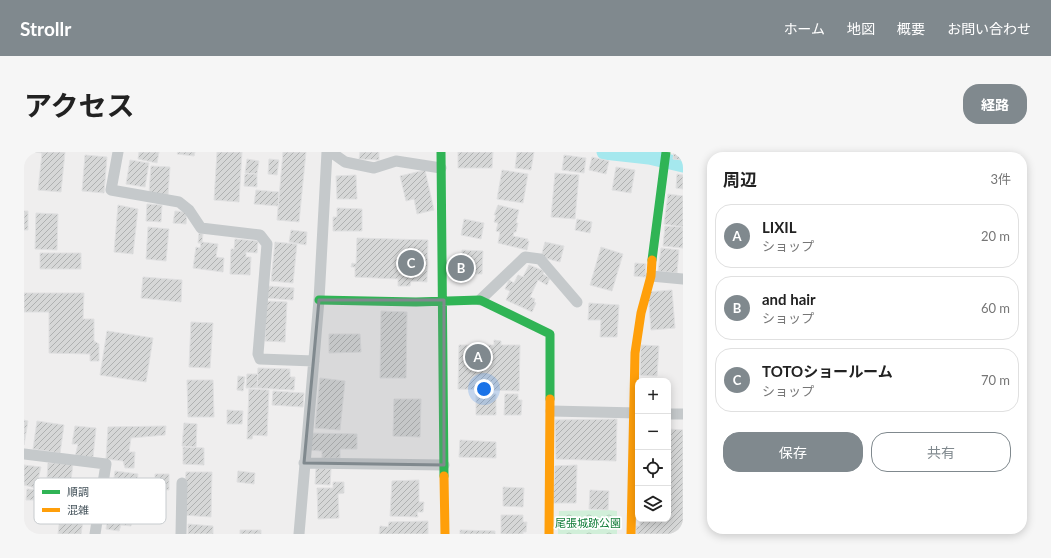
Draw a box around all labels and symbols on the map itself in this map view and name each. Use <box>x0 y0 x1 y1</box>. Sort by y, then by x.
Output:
pin: C <box>398 248 424 278</box>
pin: B <box>448 253 474 283</box>
pin: A <box>465 342 491 372</box>
your location <box>474 379 494 399</box>
legend <box>34 478 166 524</box>
text: 順調 <box>67 485 89 498</box>
text: 混雑 <box>67 503 89 516</box>
park label: 尾張城跡公園 <box>555 516 621 529</box>

